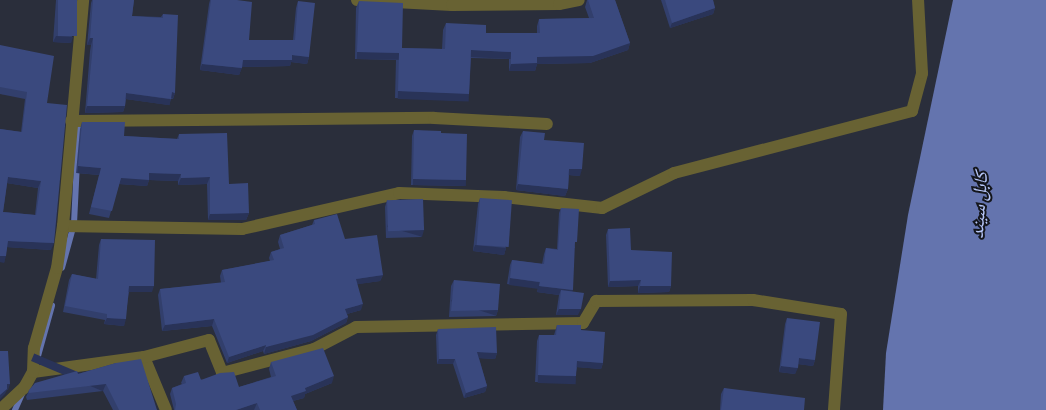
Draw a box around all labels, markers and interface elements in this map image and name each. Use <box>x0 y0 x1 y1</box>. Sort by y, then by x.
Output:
water label: کابل سيند <box>964 171 992 239</box>

